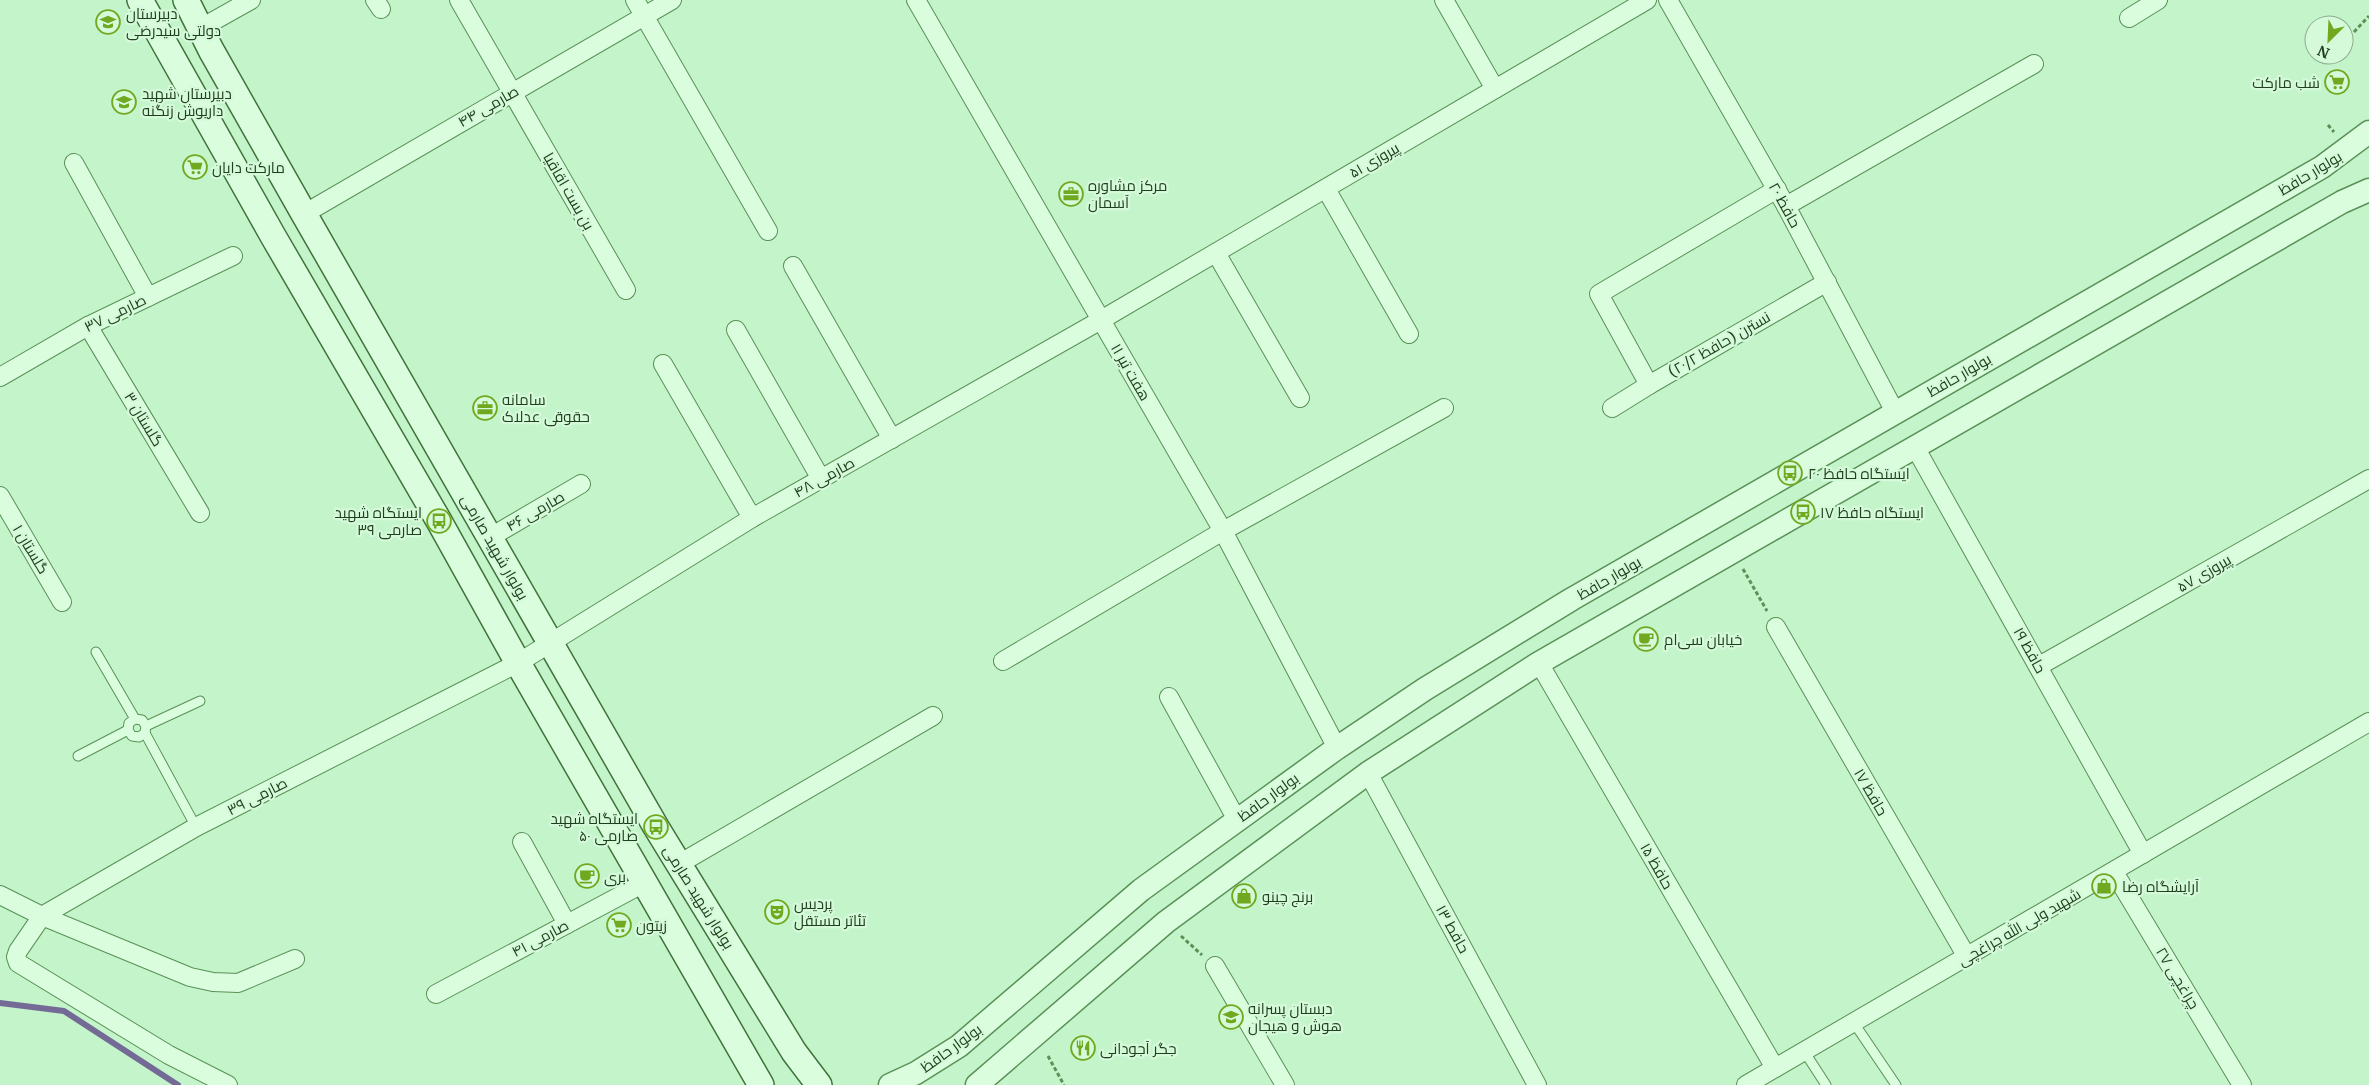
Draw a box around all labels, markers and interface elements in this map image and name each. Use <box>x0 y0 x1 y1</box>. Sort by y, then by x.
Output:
place label: دبیرستان دولتی سیدرضی <box>126 4 221 41</box>
school or university icon: دبیرستان دولتی سیدرضی <box>95 9 121 35</box>
north arrow <box>2304 15 2354 65</box>
text: N <box>2315 41 2332 62</box>
supermarket icon: شب مارکت <box>2324 69 2350 95</box>
place label: شب مارکت <box>2252 73 2320 92</box>
street label: صارمی ۴۴ <box>454 81 522 132</box>
place label: دبیرستان شهید داریوش زنگنه <box>142 84 232 121</box>
school or university icon: دبیرستان شهید داریوش زنگنه <box>111 89 137 115</box>
street label: پیروزی ۵۱ <box>1345 138 1403 183</box>
street label: بولوار حافظ <box>2275 147 2345 199</box>
street label: بن بست اقاقیا <box>538 149 599 234</box>
supermarket icon: مارکت دایان <box>182 154 208 180</box>
place label: مارکت دایان <box>212 158 285 178</box>
place label: مرکز مشاوره آسمان <box>1088 176 1167 213</box>
street label: حافظ ۲۰ <box>1765 179 1805 231</box>
office icon: مرکز مشاوره آسمان <box>1058 181 1084 207</box>
street label: صارمی ۳۷ <box>81 290 150 337</box>
street label: نسترن (حافظ ۲۰/۲) <box>1664 307 1774 382</box>
street label: هفت تیر ۱۱ <box>1107 340 1155 404</box>
street label: بولوار حافظ <box>1924 349 1994 401</box>
street label: گلستان ۳ <box>120 388 168 450</box>
place label: سامانه حقوقی عدلاک <box>502 390 590 427</box>
office icon: سامانه حقوقی عدلاک <box>472 395 498 421</box>
street label: صارمی ۴۸ <box>790 453 858 502</box>
bus stop icon: ایستگاه حافظ ۲۰ <box>1777 460 1803 486</box>
place label: ایستگاه حافظ ۲۰ <box>1808 464 1910 483</box>
street label: صارمی ۴۶ <box>502 487 568 536</box>
street label: بولوار شهید صارمی <box>456 491 533 604</box>
bus stop icon: ایستگاه حافظ ۱۷ <box>1790 499 1816 525</box>
place label: ایستگاه شهید صارمی ۳۹ <box>335 503 422 540</box>
place label: ایستگاه حافظ ۱۷ <box>1820 503 1924 522</box>
bus stop icon: ایستگاه شهید صارمی ۳۹ <box>426 508 452 534</box>
street label: گلستان ۱ <box>8 521 53 578</box>
street label: پیروزی ۵۷ <box>2173 550 2235 597</box>
street label: بولوار حافظ <box>1574 552 1644 604</box>
street label: حافظ ۱۹ <box>2010 624 2050 676</box>
cafe icon: خیابان سی‌ام <box>1633 626 1659 652</box>
place label: خیابان سی‌ام <box>1664 630 1742 650</box>
street label: حافظ ۱۷ <box>1850 765 1892 819</box>
street label: بولوار حافظ <box>1234 768 1302 826</box>
street label: صارمی ۳۹ <box>224 773 291 820</box>
place label: ایستگاه شهید صارمی ۵۰ <box>551 809 638 846</box>
bus stop icon: ایستگاه شهید صارمی ۵۰ <box>643 814 669 840</box>
street label: حافظ ۱۵ <box>1636 840 1678 892</box>
street label: بولوار شهید صارمی <box>659 842 739 953</box>
cafe icon: بری <box>574 863 600 889</box>
place label: بری <box>604 867 626 887</box>
shop icon: آرایشگاه رضا <box>2091 873 2117 899</box>
place label: آرایشگاه رضا <box>2122 877 2199 896</box>
shop icon: برنج چینو <box>1231 883 1257 909</box>
street label: شهید ولی الله چراغچی <box>1954 884 2084 971</box>
place label: برنج چینو <box>1262 887 1313 908</box>
place label: پردیس تئاتر مستقل <box>794 894 866 931</box>
theatre icon: پردیس تئاتر مستقل <box>764 899 790 925</box>
street label: حافط ۱۳ <box>1432 902 1474 956</box>
supermarket icon: زیتون <box>606 912 632 938</box>
street label: صارمی ۴۱ <box>508 915 572 962</box>
place label: زیتون <box>636 916 667 936</box>
street label: چراغچی ۲۷ <box>2151 944 2204 1013</box>
place label: دبستان پسرانه هوش و هیجان <box>1248 999 1342 1036</box>
school or university icon: دبستان پسرانه هوش و هیجان <box>1218 1004 1244 1030</box>
street label: بولوار حافظ <box>917 1019 985 1077</box>
restaurant icon: جگر آجودانی <box>1070 1035 1096 1061</box>
place label: جگر آجودانی <box>1100 1039 1177 1059</box>

